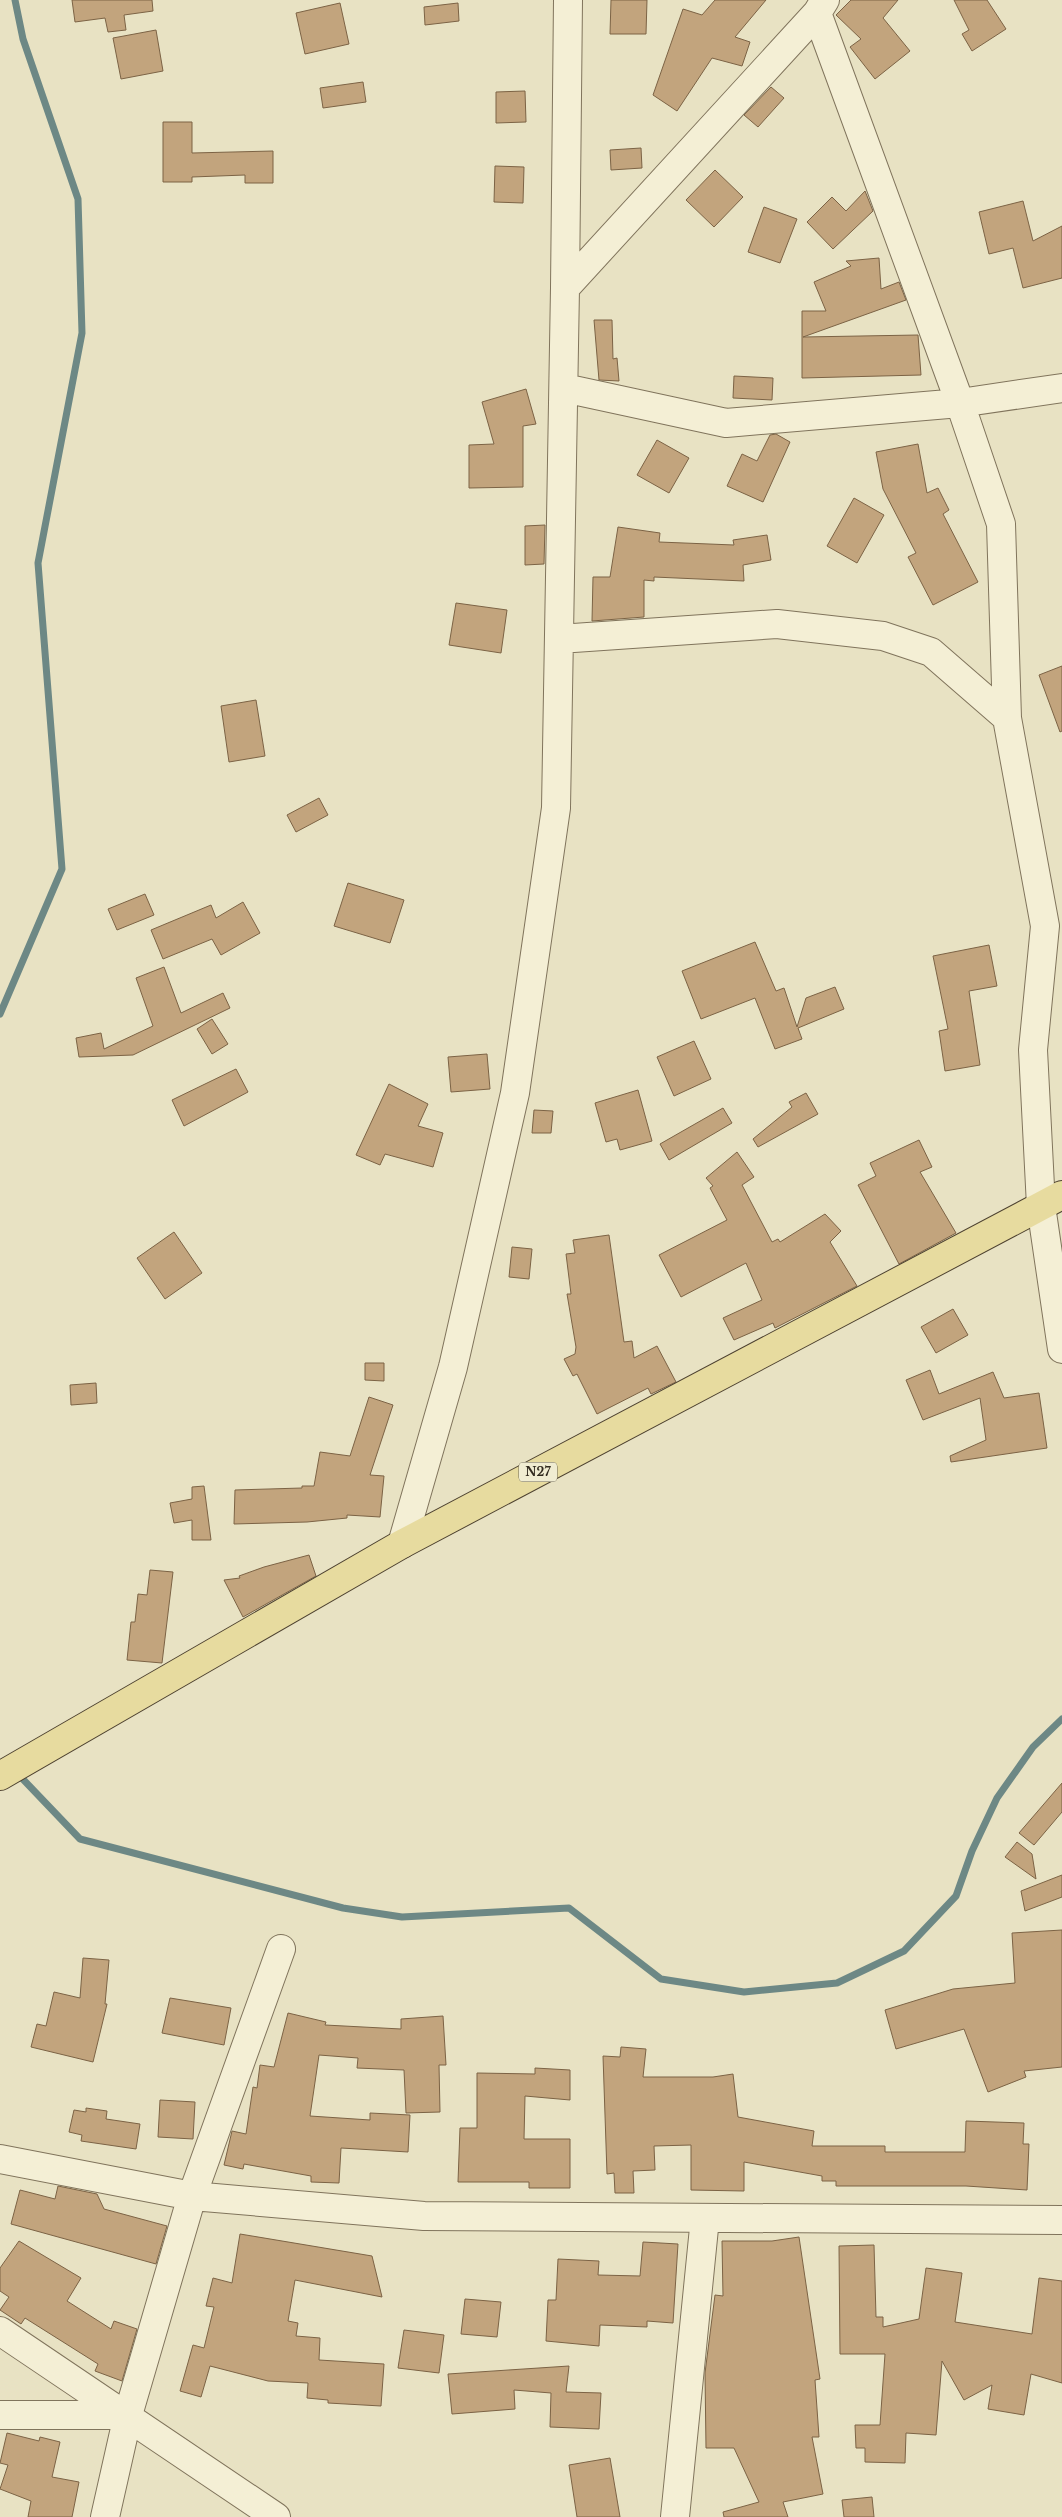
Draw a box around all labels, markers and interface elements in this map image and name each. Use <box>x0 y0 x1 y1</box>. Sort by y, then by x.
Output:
road number: N27 <box>519 1462 557 1481</box>

